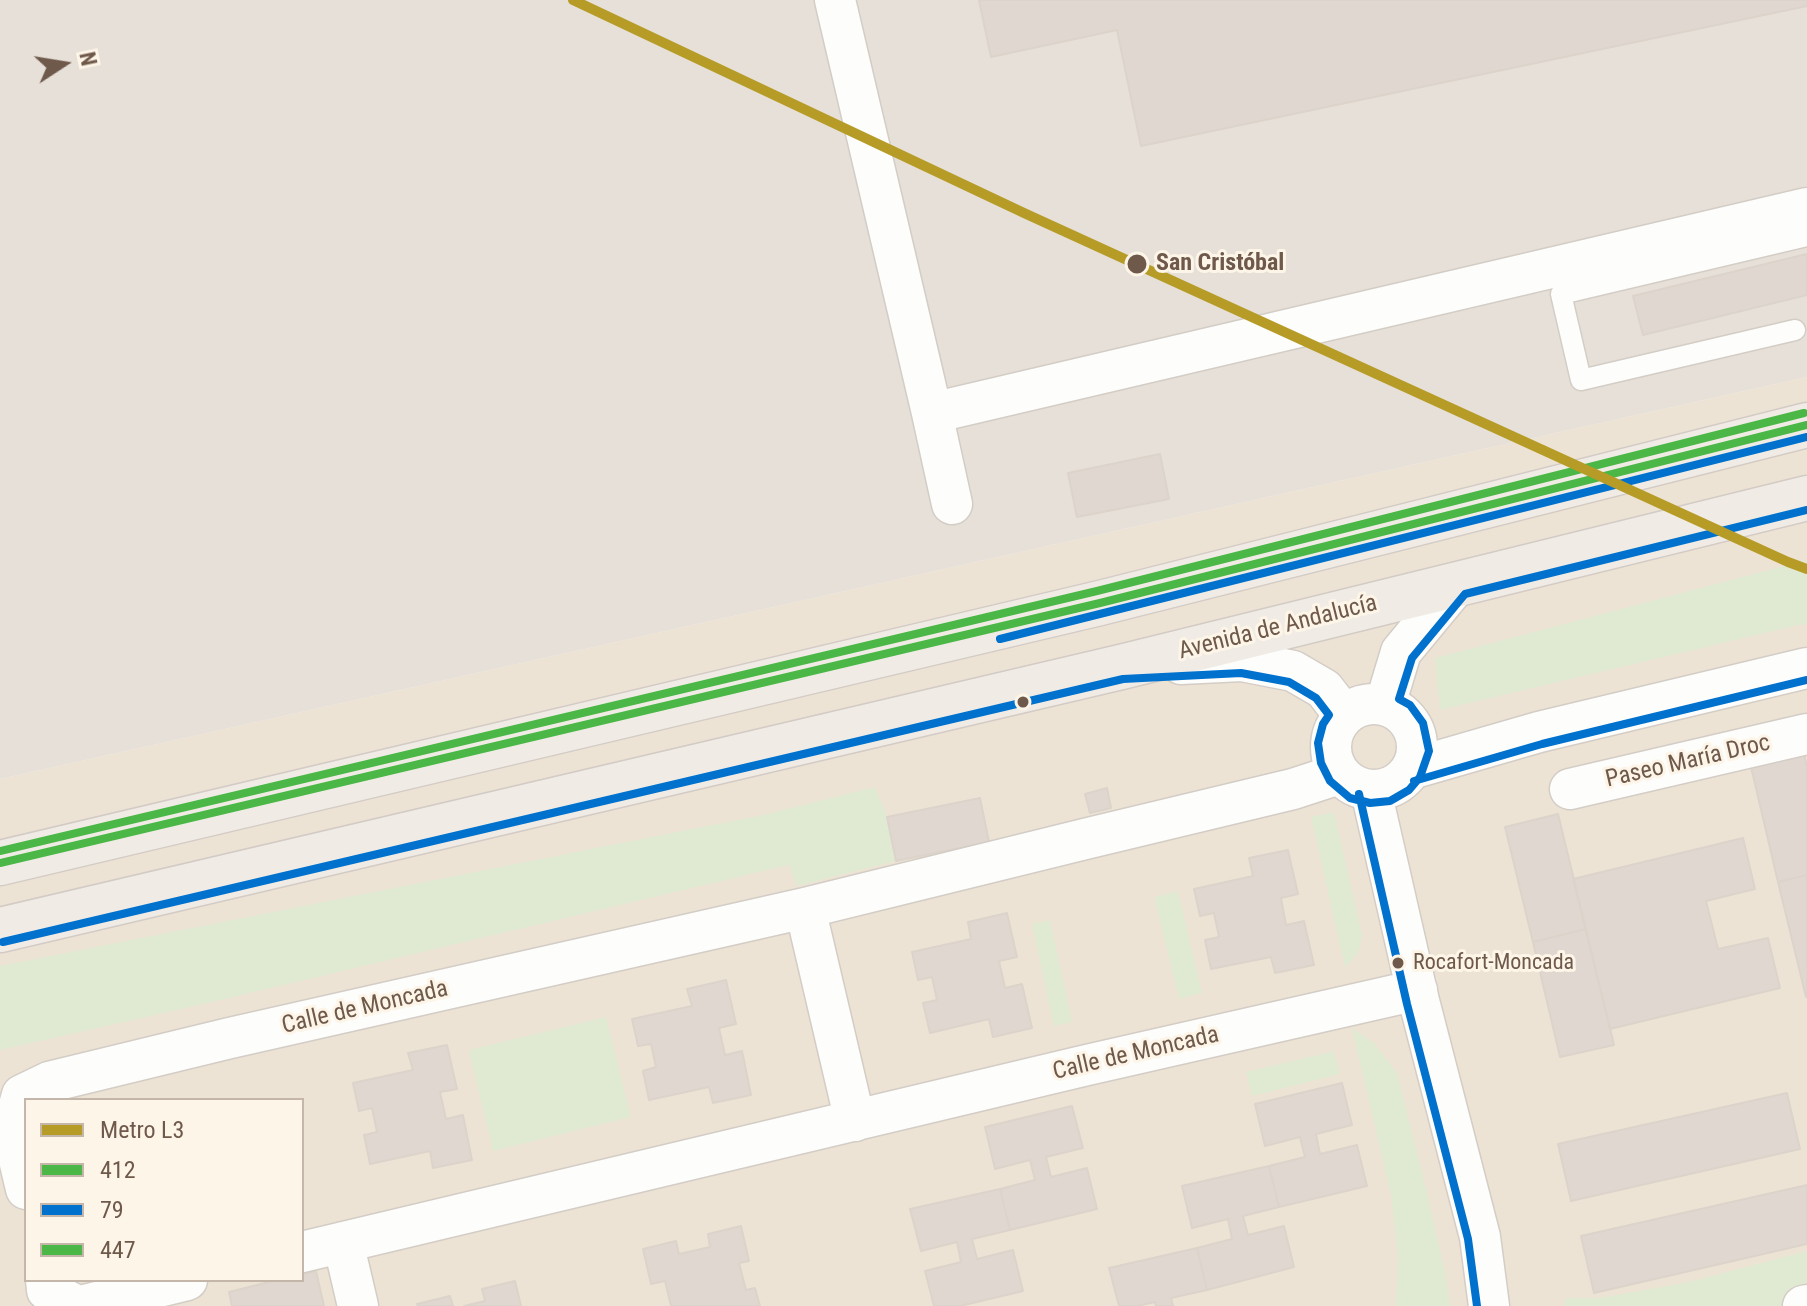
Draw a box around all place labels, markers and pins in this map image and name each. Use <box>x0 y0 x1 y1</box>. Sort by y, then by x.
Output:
place label: San Cristóbal <box>1156 250 1284 278</box>
marker: San Cristóbal <box>1125 252 1149 276</box>
unlabelled marker <box>1015 694 1031 710</box>
place label: Rocafort-Moncada <box>1413 950 1574 976</box>
marker: Rocafort-Moncada <box>1390 955 1406 971</box>

